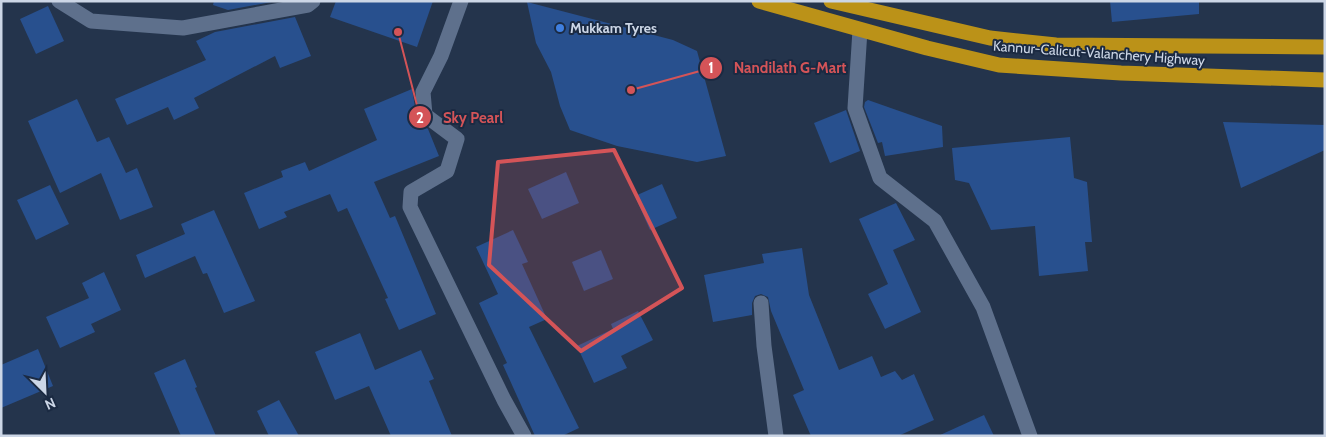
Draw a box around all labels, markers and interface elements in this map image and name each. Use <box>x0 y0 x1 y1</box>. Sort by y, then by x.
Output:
place label: Mukkam Tyres <box>570 19 657 37</box>
marker: Mukkam Tyres <box>554 22 566 34</box>
street label: Kannur-Calicut-Valanchery Highway <box>992 37 1206 69</box>
callout: Nandilath G-Mart <box>699 53 856 83</box>
text: 1 <box>708 59 714 77</box>
text: Nandilath G-Mart <box>734 59 846 77</box>
callout: Sky Pearl <box>408 102 513 132</box>
text: 2 <box>416 109 424 127</box>
text: Sky Pearl <box>443 109 503 127</box>
north arrow <box>20 367 70 417</box>
text: N <box>42 394 58 414</box>

